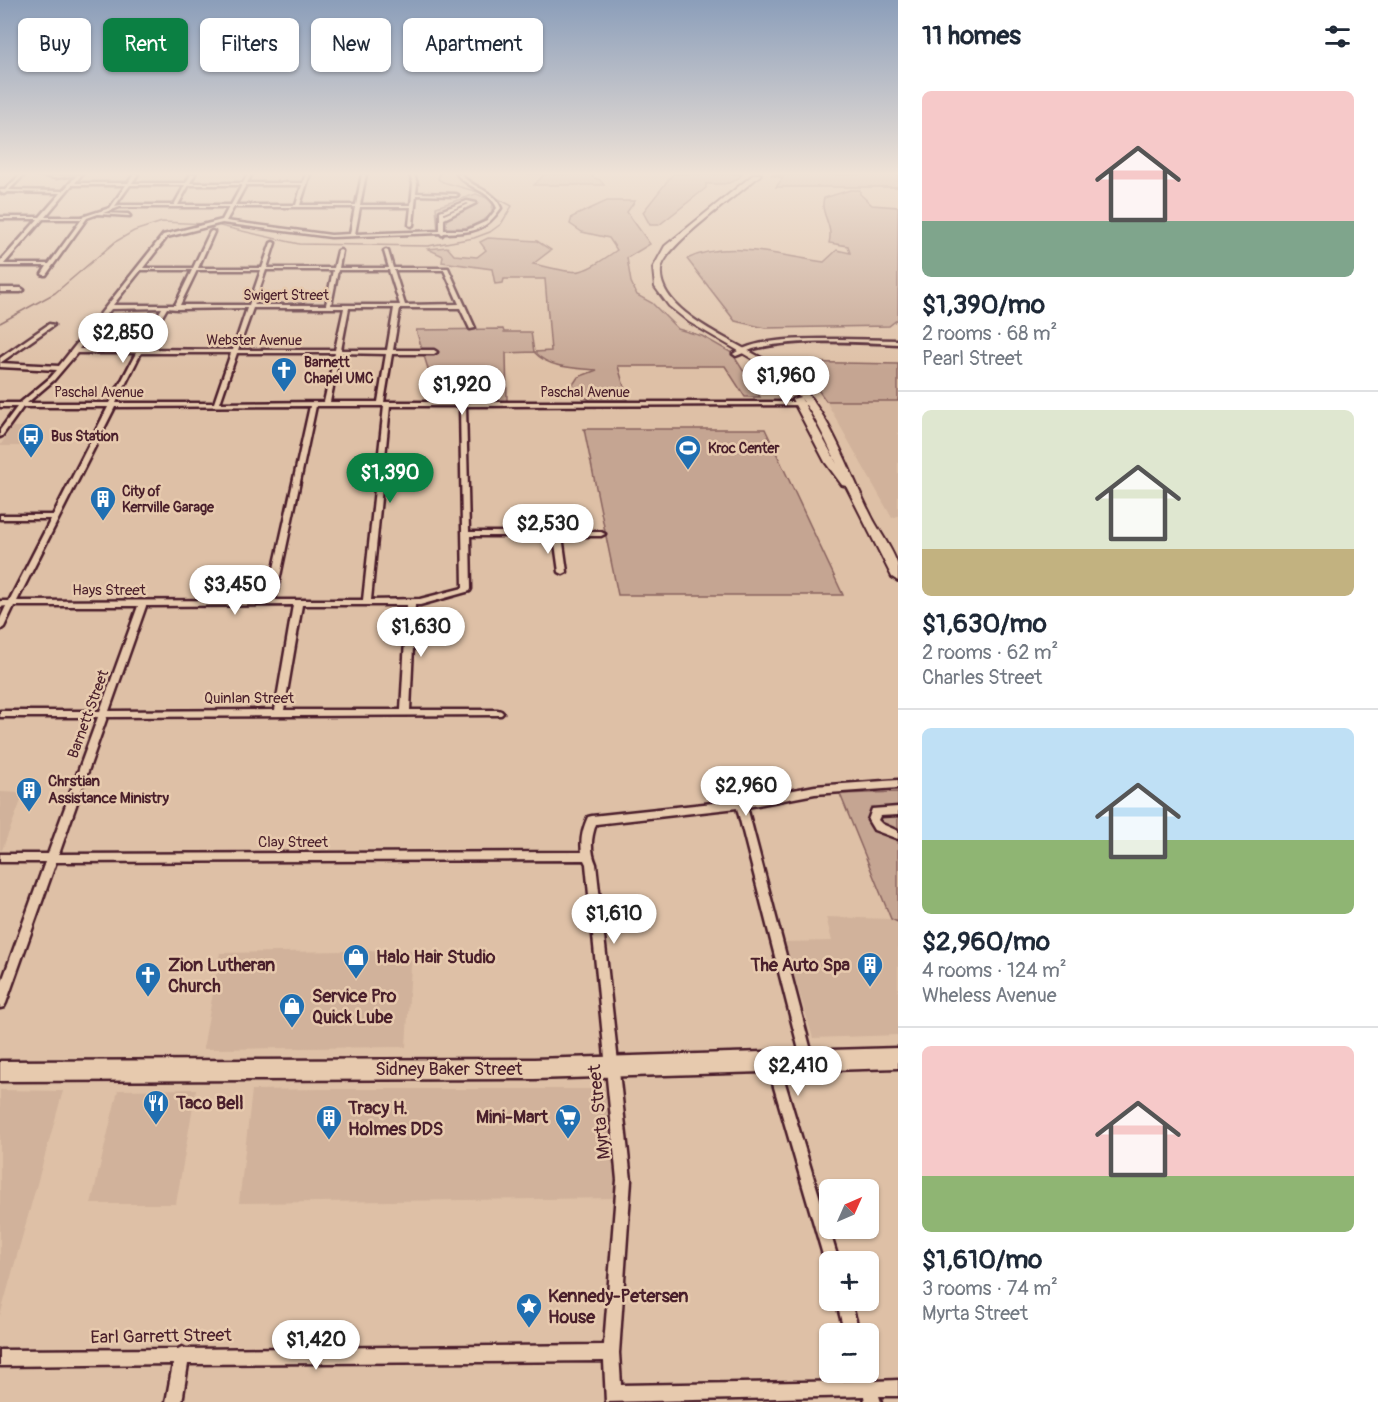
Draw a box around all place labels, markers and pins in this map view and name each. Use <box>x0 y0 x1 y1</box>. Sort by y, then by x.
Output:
pin: $2,850 <box>74 313 172 364</box>
place label: Barnett Chapel UMC <box>304 354 374 387</box>
church icon: Barnett Chapel UMC <box>269 355 299 393</box>
pin: $1,960 <box>737 356 835 407</box>
pin: $1,920 <box>413 365 511 416</box>
bus stop icon: Bus Station <box>16 421 46 459</box>
place label: Bus Station <box>51 428 119 445</box>
sports icon: Kroc Center <box>673 433 703 471</box>
place label: Kroc Center <box>708 440 780 457</box>
pin: $1,390 <box>341 453 439 504</box>
place label: City of Kerrville Garage <box>122 483 215 516</box>
building icon: City of Kerrville Garage <box>88 484 118 522</box>
pin: $2,530 <box>499 504 597 555</box>
pin: $3,450 <box>186 565 284 616</box>
pin: $1,630 <box>372 607 470 658</box>
pin: $2,960 <box>697 766 795 817</box>
place label: Chrstian Assistance Ministry <box>48 772 169 808</box>
building icon: Chrstian Assistance Ministry <box>14 775 44 813</box>
pin: $1,610 <box>565 894 663 945</box>
shop icon: Halo Hair Studio <box>341 942 371 980</box>
place label: Halo Hair Studio <box>376 946 496 969</box>
building icon: The Auto Spa <box>855 950 885 988</box>
place label: Zion Lutheran Church <box>168 954 275 998</box>
place label: The Auto Spa <box>750 954 851 977</box>
church icon: Zion Lutheran Church <box>133 960 163 998</box>
place label: Service Pro Quick Lube <box>312 985 397 1029</box>
shop icon: Service Pro Quick Lube <box>277 991 307 1029</box>
pin: $2,410 <box>749 1046 847 1097</box>
restaurant icon: Taco Bell <box>141 1088 171 1126</box>
place label: Taco Bell <box>175 1092 244 1115</box>
place label: Tracy H. Holmes DDS <box>347 1097 443 1141</box>
supermarket icon: Mini-Mart <box>553 1102 583 1140</box>
building icon: Tracy H. Holmes DDS <box>314 1103 344 1141</box>
place label: Mini-Mart <box>476 1106 549 1129</box>
place label: Kennedy-Petersen House <box>548 1285 689 1329</box>
place icon: Kennedy-Petersen House <box>514 1291 544 1329</box>
pin: $1,420 <box>267 1320 365 1371</box>

